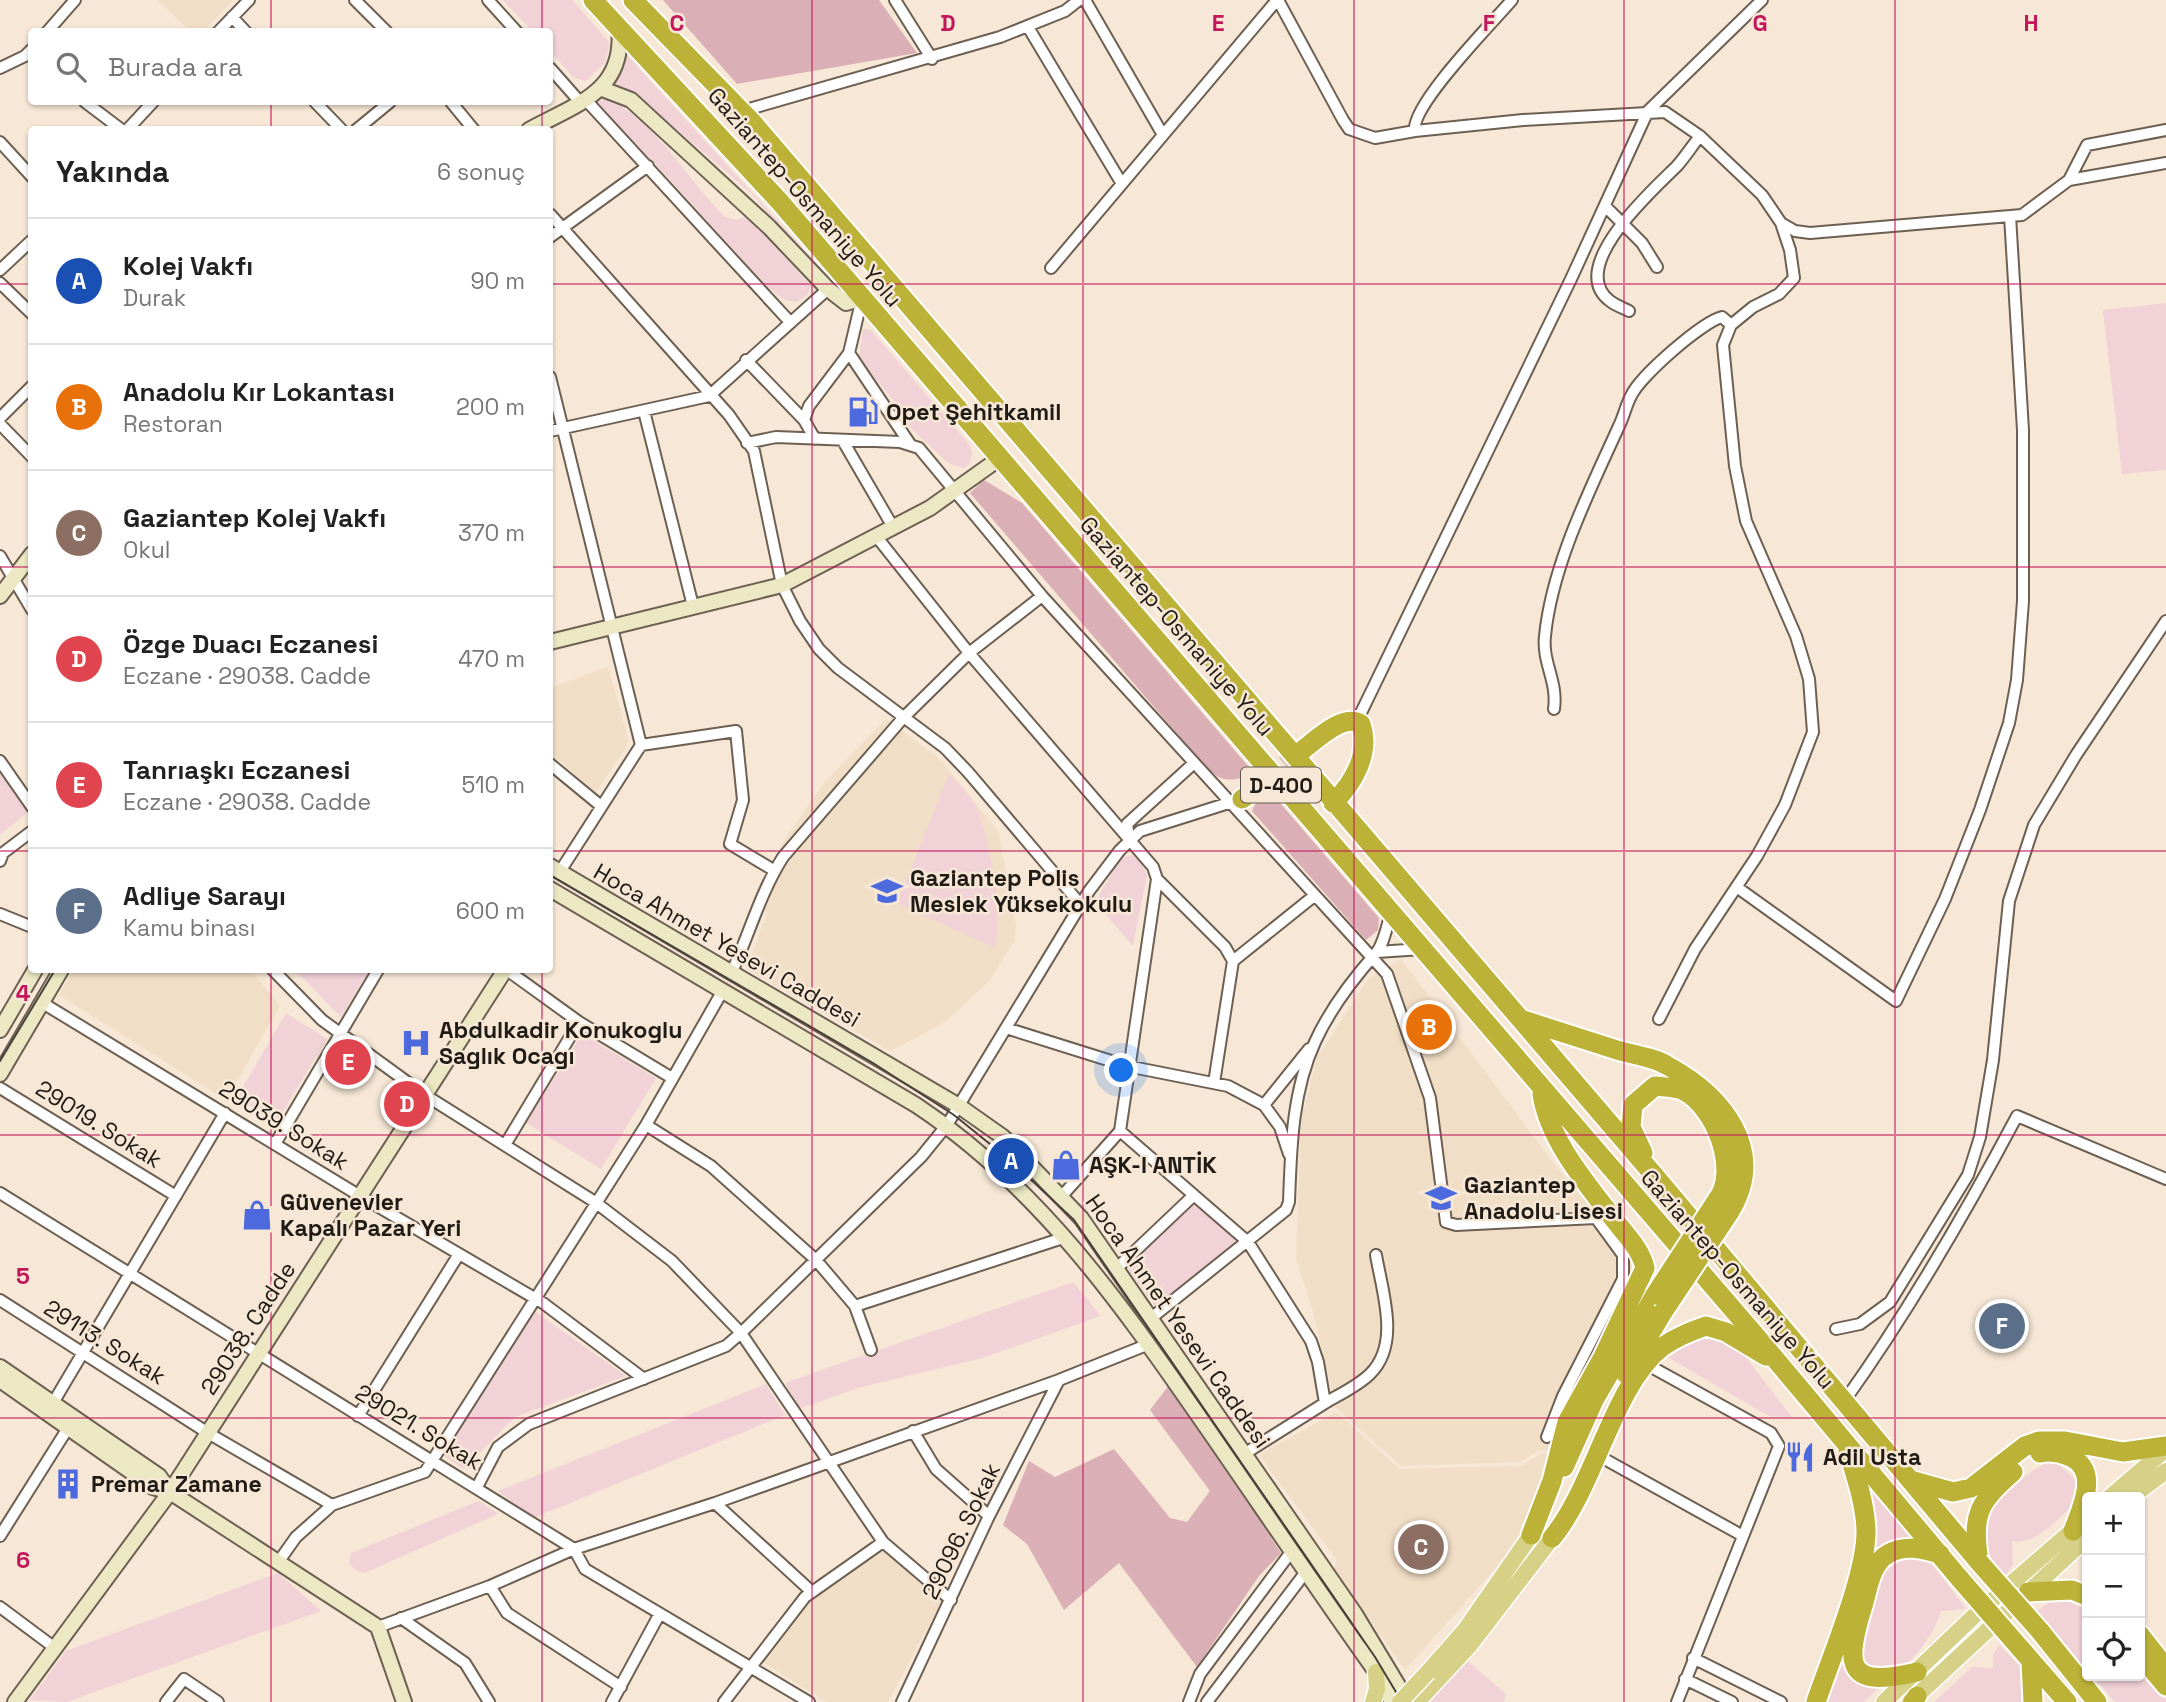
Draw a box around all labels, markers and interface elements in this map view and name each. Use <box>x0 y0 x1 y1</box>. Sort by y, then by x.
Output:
text: C <box>670 8 684 38</box>
text: D <box>940 8 956 38</box>
text: E <box>1212 8 1224 38</box>
text: F <box>1483 8 1495 38</box>
text: G <box>1752 8 1768 38</box>
text: H <box>2023 8 2039 38</box>
search box <box>28 28 553 105</box>
icon: search <box>52 48 90 86</box>
text: Burada ara <box>108 50 243 84</box>
street label: Gaziantep-Osmaniye Yolu <box>701 81 909 313</box>
text: Yakında <box>56 152 169 191</box>
text: 6 sonuç <box>437 157 525 187</box>
text: Kolej Vakfı <box>123 249 253 283</box>
text: A <box>72 266 86 296</box>
text: 90 m <box>470 266 525 296</box>
text: Durak <box>123 283 186 313</box>
text: Anadolu Kır Lokantası <box>123 375 395 409</box>
text: B <box>71 392 87 422</box>
text: 200 m <box>456 392 525 422</box>
fuel station icon: Opet Şehitkamil <box>846 395 880 429</box>
place label: Opet Şehitkamil <box>886 397 1061 427</box>
text: Restoran <box>123 409 223 439</box>
text: Gaziantep Kolej Vakfı <box>123 501 386 535</box>
street label: Gaziantep-Osmaniye Yolu <box>1073 510 1281 742</box>
text: C <box>72 518 86 548</box>
text: 370 m <box>458 518 525 548</box>
text: Okul <box>123 535 170 565</box>
text: Özge Duacı Eczanesi <box>123 627 378 661</box>
text: D <box>71 644 87 674</box>
text: 470 m <box>458 644 525 674</box>
text: Eczane · 29038. Cadde <box>123 661 371 691</box>
text: Tanrıaşkı Eczanesi <box>123 753 351 787</box>
road number: D-400 <box>1241 768 1321 802</box>
text: E <box>73 770 85 800</box>
text: 510 m <box>462 770 525 800</box>
text: Eczane · 29038. Cadde <box>123 787 371 817</box>
street label: Hoca Ahmet Yesevi Caddesi <box>588 856 866 1034</box>
place label: Gaziantep Polis Meslek Yüksekokulu <box>910 863 1132 919</box>
school or university icon: Gaziantep Polis Meslek Yüksekokulu <box>870 874 904 908</box>
text: Adliye Sarayı <box>123 879 286 913</box>
text: F <box>73 896 85 926</box>
text: 600 m <box>456 896 525 926</box>
text: Kamu binası <box>123 913 255 943</box>
text: 4 <box>16 978 31 1008</box>
pin: B <box>1406 1001 1452 1053</box>
place label: Abdulkadir Konukoglu Saglık Ocagı <box>439 1015 682 1071</box>
hospital icon: Abdulkadir Konukoglu Saglık Ocagı <box>399 1026 433 1060</box>
pin: E <box>325 1036 371 1088</box>
your location <box>1104 1053 1138 1087</box>
street label: 29019. Sokak <box>30 1073 168 1175</box>
street label: 29039. Sokak <box>214 1073 354 1177</box>
pin: D <box>384 1078 430 1130</box>
pin: A <box>988 1135 1034 1187</box>
shop icon: AŞK-I ANTİK <box>1049 1148 1083 1182</box>
place label: AŞK-I ANTİK <box>1089 1150 1217 1180</box>
street label: Gaziantep-Osmaniye Yolu <box>1634 1163 1842 1395</box>
place label: Gaziantep Anadolu Lisesi <box>1464 1170 1623 1226</box>
school or university icon: Gaziantep Anadolu Lisesi <box>1424 1181 1458 1215</box>
place label: Güvenevler Kapalı Pazar Yeri <box>280 1187 461 1243</box>
street label: Hoca Ahmet Yesevi Caddesi <box>1079 1188 1277 1454</box>
shop icon: Güvenevler Kapalı Pazar Yeri <box>240 1198 274 1232</box>
street label: 29038. Cadde <box>194 1256 302 1400</box>
text: 5 <box>16 1261 30 1291</box>
street label: 29113. Sokak <box>39 1293 171 1391</box>
pin: F <box>1979 1300 2025 1352</box>
street label: 29021. Sokak <box>350 1377 488 1477</box>
restaurant icon: Adil Usta <box>1783 1440 1817 1474</box>
place label: Adil Usta <box>1823 1442 1921 1472</box>
street label: 29096. Sokak <box>915 1458 1007 1604</box>
building icon: Premar Zamane <box>51 1467 85 1501</box>
place label: Premar Zamane <box>91 1469 262 1499</box>
map controls <box>2082 1492 2145 1681</box>
button: + <box>2082 1492 2145 1555</box>
pin: C <box>1398 1521 1444 1573</box>
text: 6 <box>16 1545 30 1575</box>
button: − <box>2082 1555 2145 1618</box>
button: locate <box>2082 1618 2145 1681</box>

